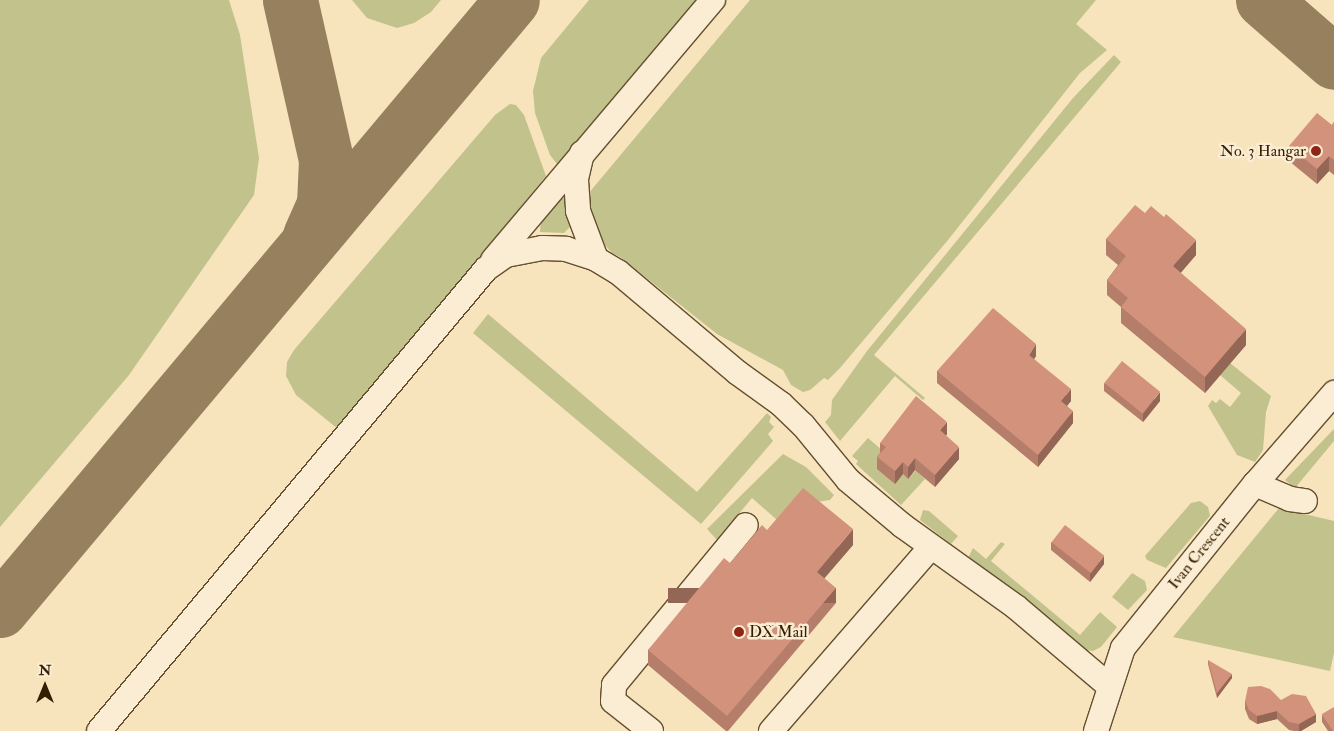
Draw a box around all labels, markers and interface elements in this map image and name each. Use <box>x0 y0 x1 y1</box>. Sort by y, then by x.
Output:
place label: No. 3 Hangar <box>1220 141 1306 161</box>
marker: No. 3 Hangar <box>1310 145 1322 157</box>
street label: Ivan Crescent <box>1164 513 1234 593</box>
place label: DX Mail <box>749 622 808 642</box>
marker: DX Mail <box>733 626 745 638</box>
north arrow <box>20 661 70 711</box>
text: N <box>39 662 51 679</box>

